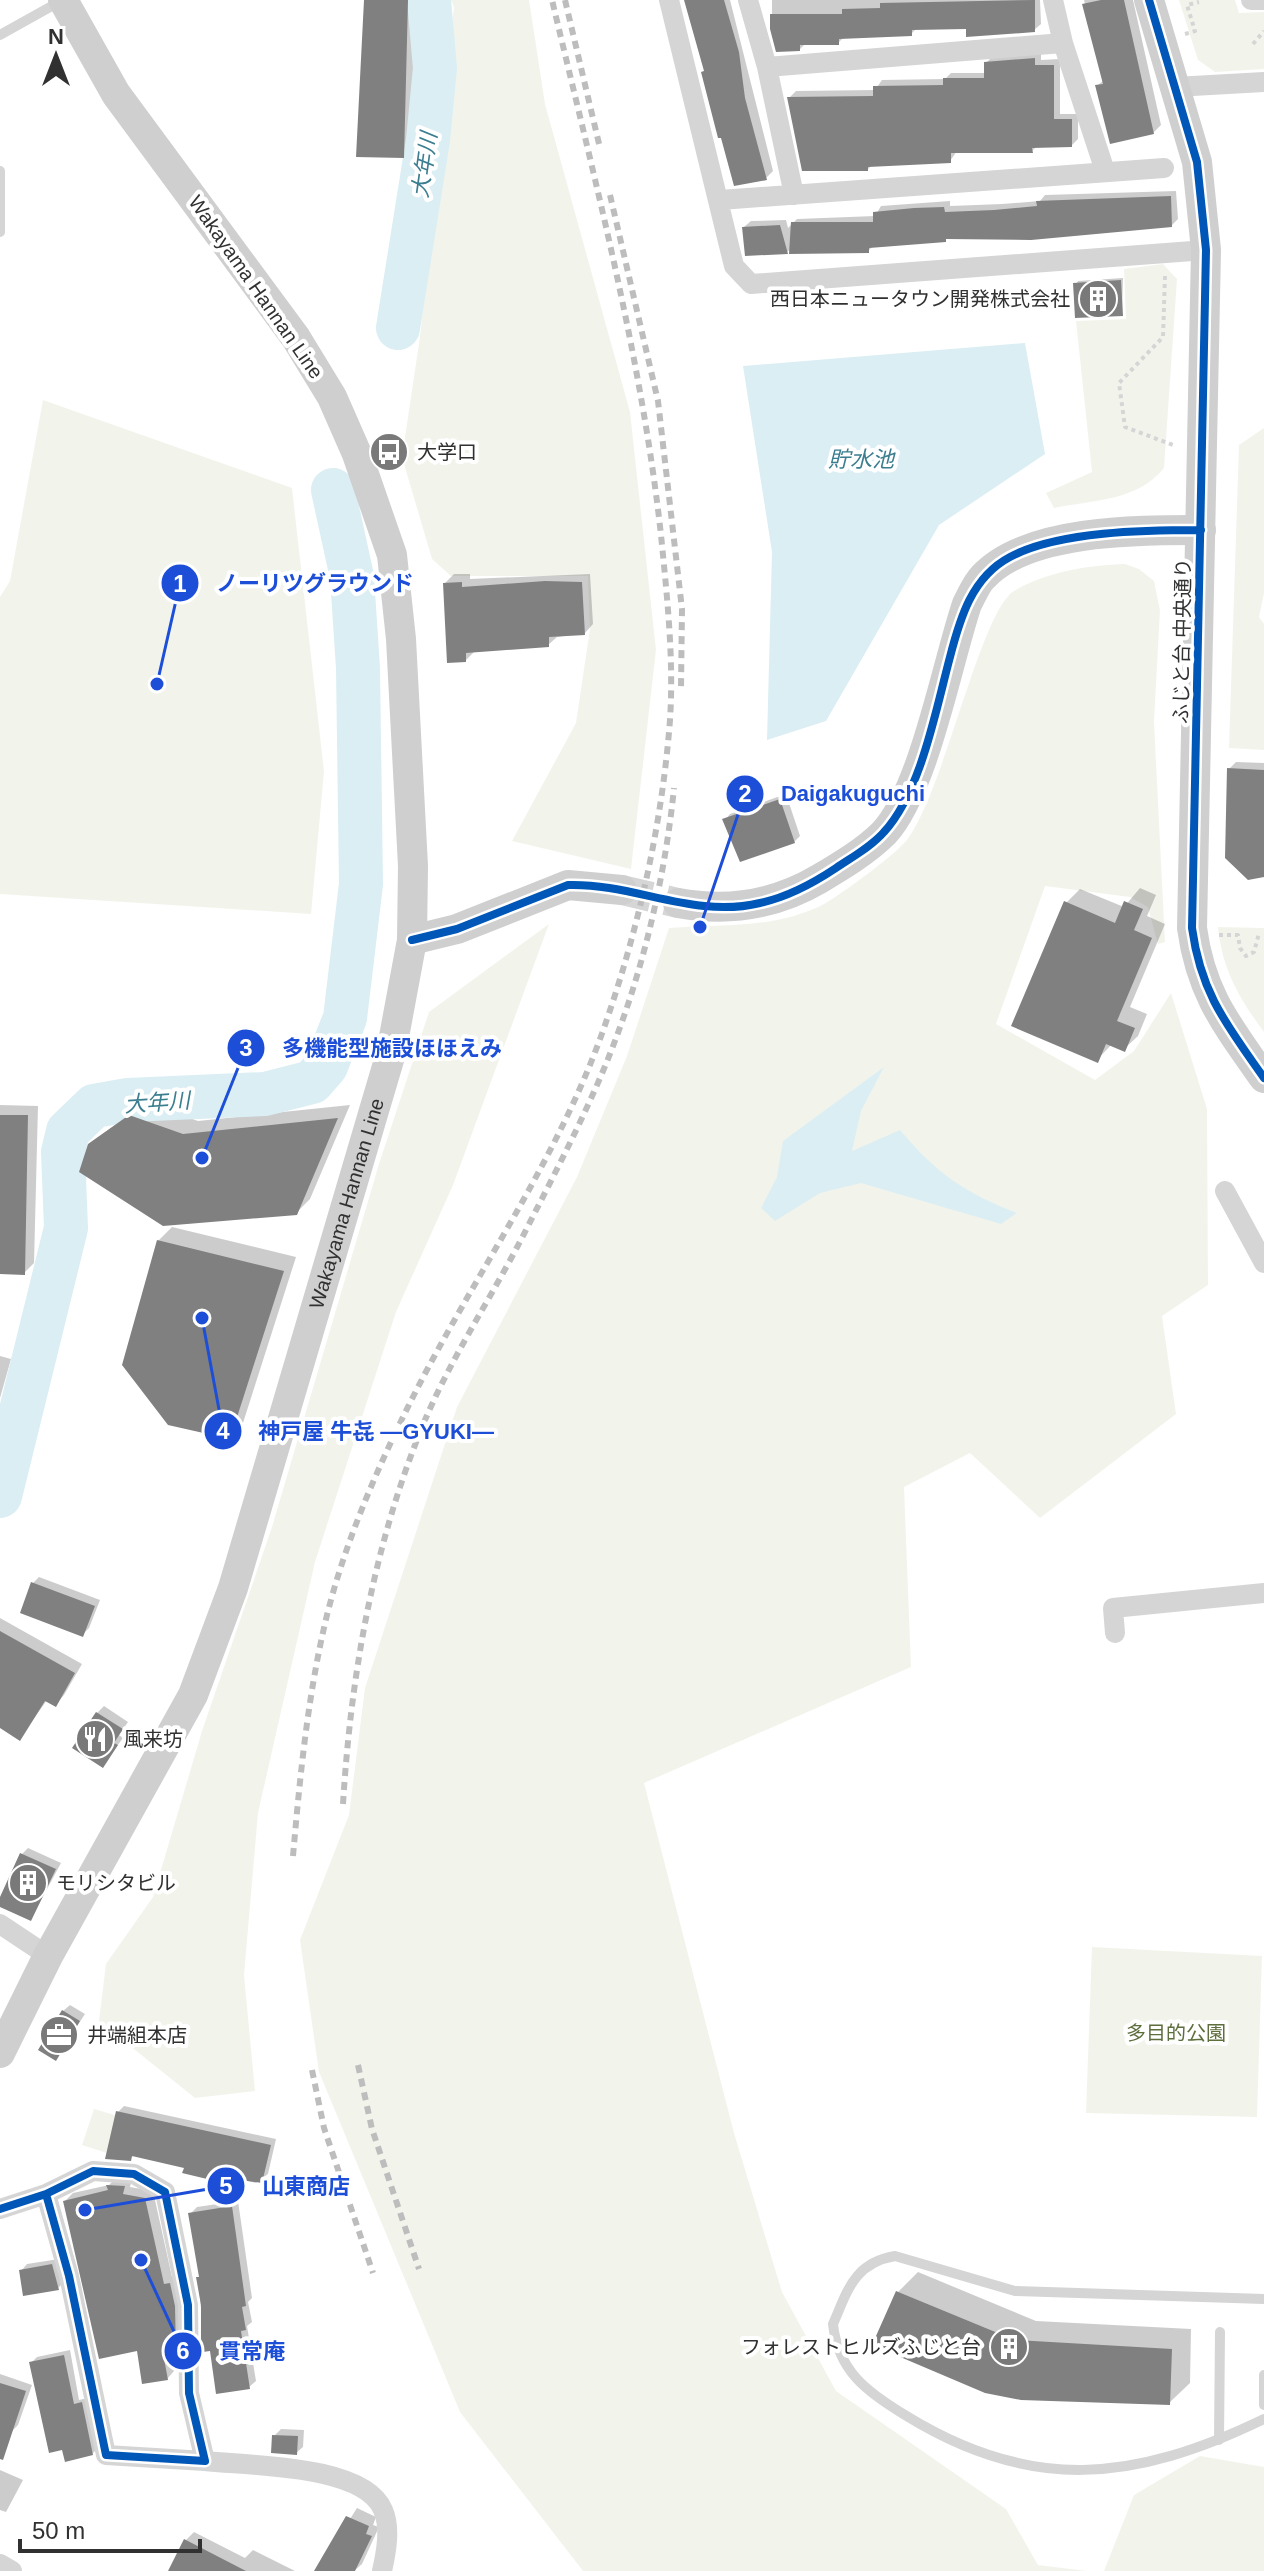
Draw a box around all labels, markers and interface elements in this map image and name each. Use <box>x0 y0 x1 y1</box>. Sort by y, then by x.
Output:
north arrow <box>16 16 96 96</box>
text: N <box>48 24 64 49</box>
water label: 大年川 <box>408 129 442 199</box>
street label: Wakayama Hannan Line <box>184 191 328 383</box>
building icon: 西日本ニュータウン開発株式会社 <box>1077 278 1119 320</box>
place label: 西日本ニュータウン開発株式会社 <box>770 288 1070 310</box>
bus stop icon: 大学口 <box>368 431 410 473</box>
place label: 大学口 <box>417 441 477 463</box>
water label: 貯水池 <box>828 447 896 472</box>
street label: ふじと台 中央通り <box>1170 558 1194 724</box>
callout: ノーリツグラウンド <box>160 560 430 606</box>
text: 1 <box>173 570 187 597</box>
text: ノーリツグラウンド <box>216 571 414 596</box>
callout: Daigakuguchi <box>725 771 942 817</box>
text: 2 <box>738 780 752 807</box>
text: Daigakuguchi <box>781 781 925 806</box>
callout: 多機能型施設ほほえみ <box>226 1025 518 1071</box>
text: 3 <box>239 1034 253 1061</box>
text: 多機能型施設ほほえみ <box>282 1036 502 1061</box>
water label: 大年川 <box>123 1088 193 1117</box>
street label: Wakayama Hannan Line <box>305 1096 388 1311</box>
callout: 神戸屋 牛㐂 ―GYUKI― <box>203 1408 510 1454</box>
text: 4 <box>216 1417 230 1444</box>
text: 神戸屋 牛㐂 ―GYUKI― <box>258 1419 494 1444</box>
restaurant icon: 風来坊 <box>74 1718 116 1760</box>
place label: 風来坊 <box>123 1728 183 1750</box>
building icon: モリシタビル <box>7 1862 49 1904</box>
place label: モリシタビル <box>56 1872 176 1894</box>
office icon: 井端組本店 <box>38 2014 80 2056</box>
park label: 多目的公園 <box>1126 2022 1226 2044</box>
place label: 井端組本店 <box>87 2024 187 2046</box>
callout: 山東商店 <box>206 2163 366 2209</box>
text: 5 <box>219 2172 233 2199</box>
text: 山東商店 <box>262 2174 350 2199</box>
building icon: フォレストヒルズふじと台 <box>988 2326 1030 2368</box>
callout: 貫常庵 <box>163 2328 301 2374</box>
place label: フォレストヒルズふじと台 <box>741 2336 981 2358</box>
text: 6 <box>176 2337 190 2364</box>
text: 貫常庵 <box>219 2339 285 2364</box>
scale bar <box>20 2503 200 2553</box>
text: 50 m <box>32 2517 85 2544</box>

